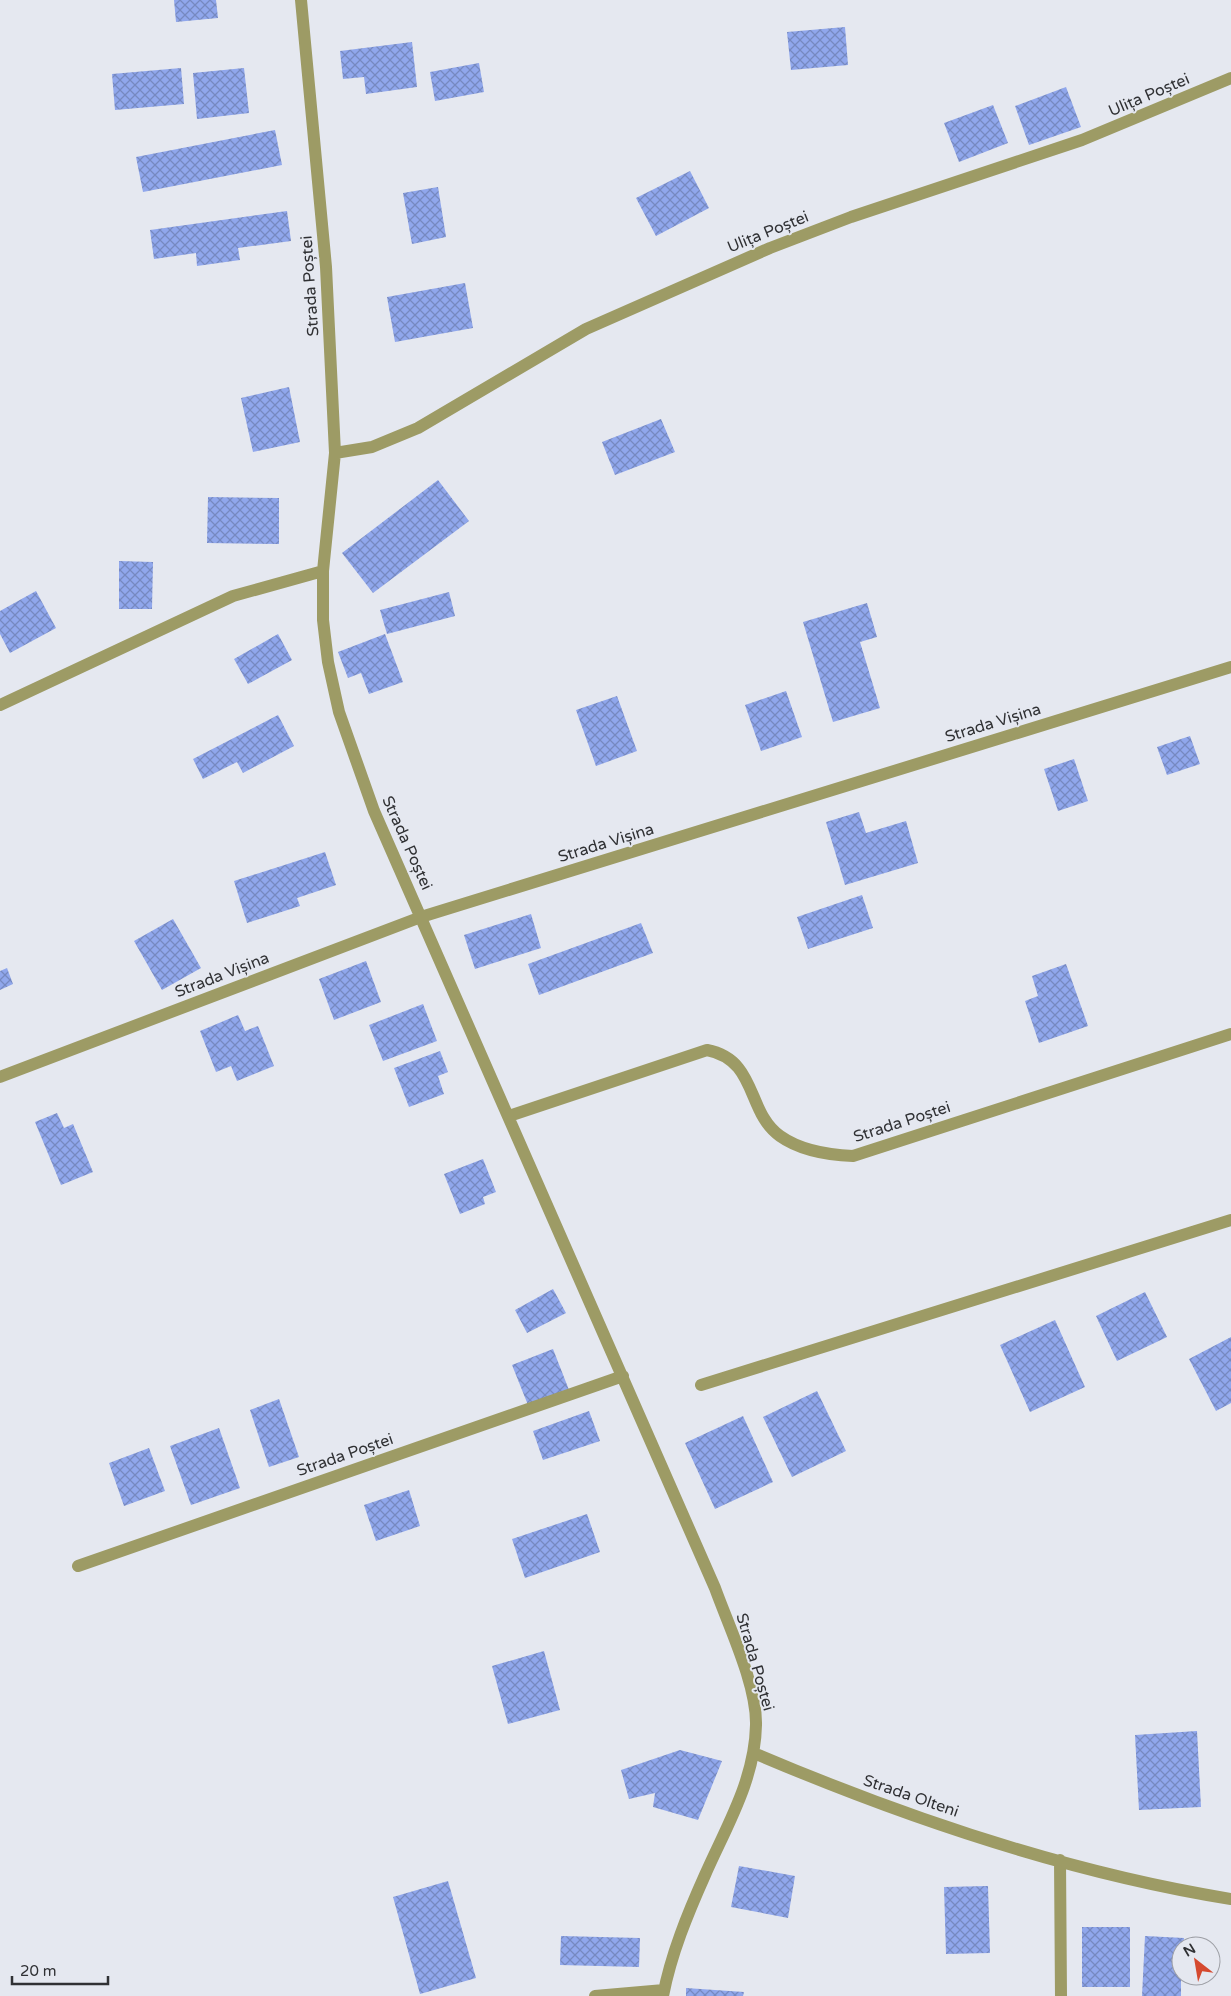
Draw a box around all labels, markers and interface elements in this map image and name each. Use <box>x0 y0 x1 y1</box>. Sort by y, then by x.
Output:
street label: Ulița Poștei <box>1105 69 1193 121</box>
street label: Ulița Poștei <box>724 207 812 257</box>
street label: Strada Poștei <box>297 235 323 337</box>
street label: Strada Vișina <box>943 699 1043 747</box>
street label: Strada Poștei <box>377 793 437 893</box>
street label: Strada Vișina <box>556 819 656 867</box>
street label: Strada Vișina <box>172 948 272 1002</box>
street label: Strada Poștei <box>851 1097 953 1147</box>
street label: Strada Poștei <box>294 1429 396 1481</box>
street label: Strada Poștei <box>731 1611 779 1713</box>
street label: Strada Olteni <box>861 1770 961 1822</box>
north arrow <box>1171 1936 1221 1986</box>
text: N <box>1180 1940 1199 1960</box>
scale bar <box>12 1954 109 1986</box>
text: 20 m <box>20 1962 57 1980</box>

